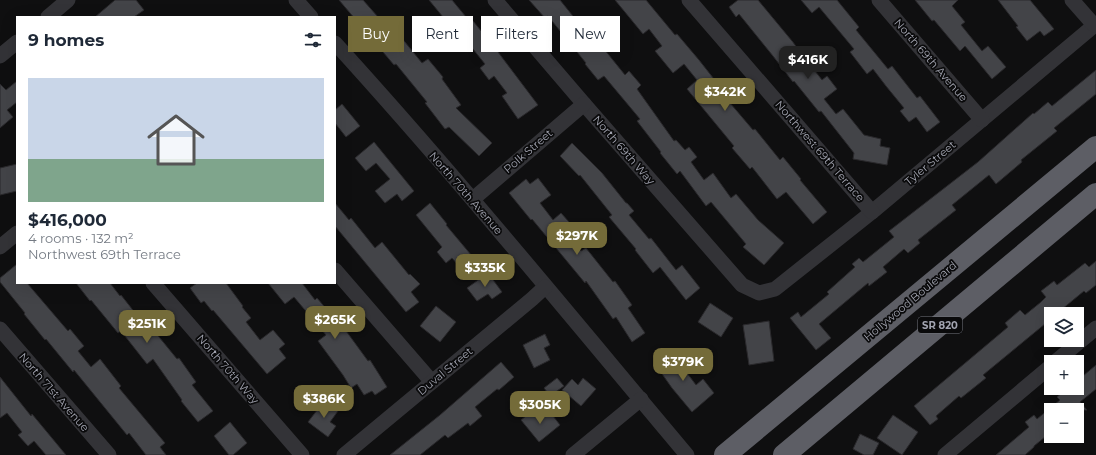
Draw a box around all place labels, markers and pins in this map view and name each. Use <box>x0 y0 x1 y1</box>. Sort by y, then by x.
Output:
pin: $416K <box>780 46 836 80</box>
pin: $342K <box>697 78 753 112</box>
pin: $297K <box>549 222 605 256</box>
pin: $335K <box>457 254 513 288</box>
pin: $265K <box>307 306 363 340</box>
pin: $251K <box>119 310 175 344</box>
pin: $379K <box>655 348 711 382</box>
pin: $386K <box>296 385 352 419</box>
pin: $305K <box>512 391 568 425</box>

